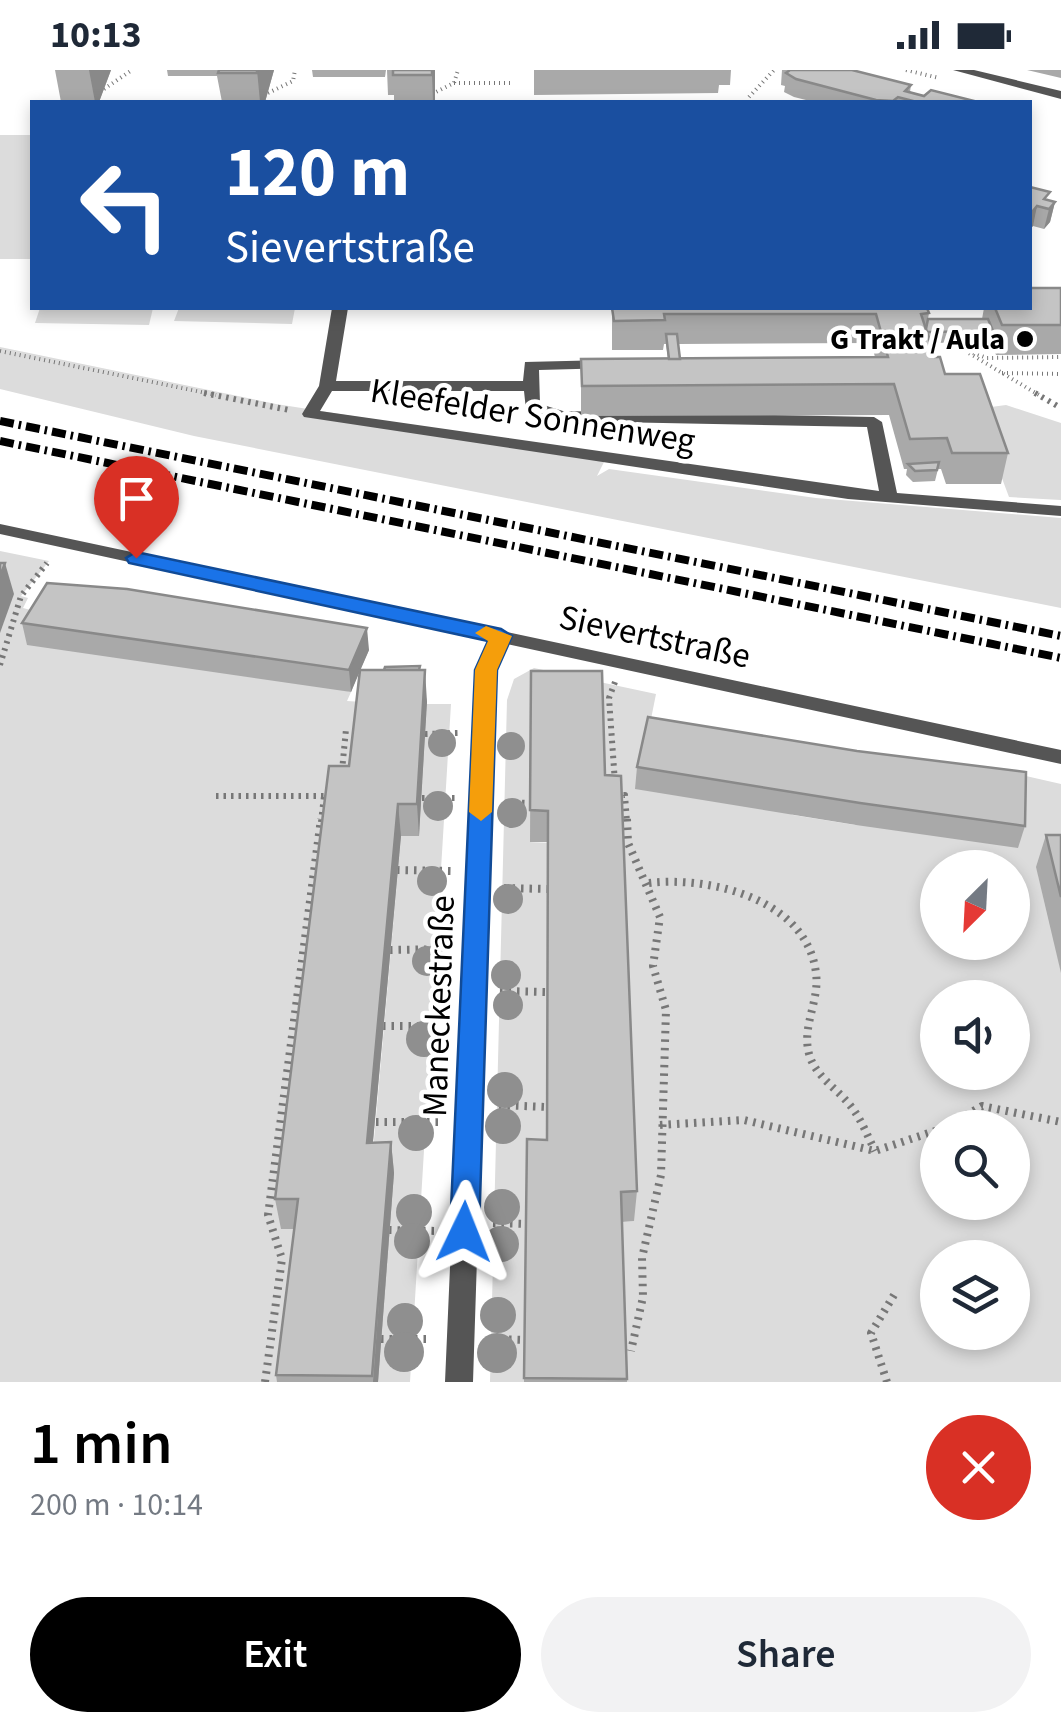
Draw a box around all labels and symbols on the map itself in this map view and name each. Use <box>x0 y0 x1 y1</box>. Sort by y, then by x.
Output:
place label: G Trakt / Aula <box>830 318 1005 361</box>
marker: G Trakt / Aula <box>1014 328 1036 350</box>
street label: Kleefelder Sonnenweg <box>367 366 699 466</box>
pin <box>94 456 179 559</box>
street label: Sievertstraße <box>555 592 755 682</box>
north arrow <box>920 850 1030 960</box>
street label: Maneckestraße <box>410 894 468 1118</box>
position arrow <box>412 1180 516 1284</box>

